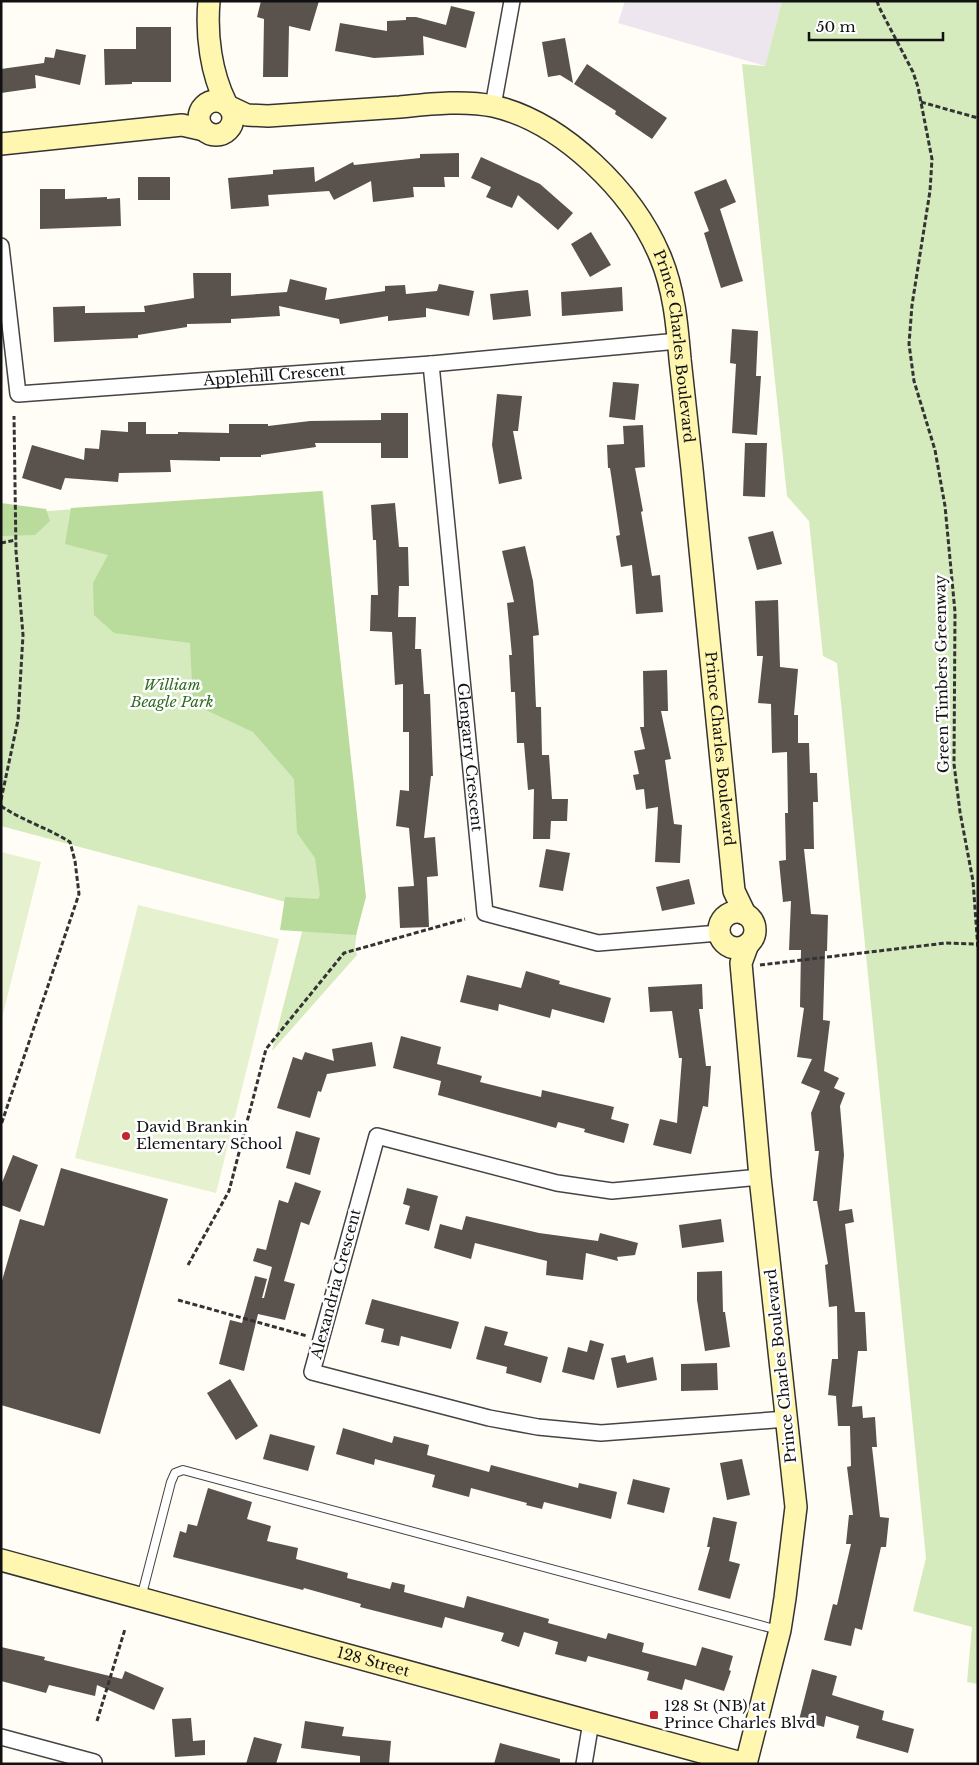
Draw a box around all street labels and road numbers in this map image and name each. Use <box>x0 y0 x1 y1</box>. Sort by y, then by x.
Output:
street label: Prince Charles Boulevard <box>649 247 699 444</box>
street label: Applehill Crescent <box>202 360 346 390</box>
street label: Green Timbers Greenway <box>930 574 953 773</box>
street label: Prince Charles Boulevard <box>701 650 739 847</box>
street label: Glengarry Crescent <box>453 682 487 833</box>
street label: Alexandria Crescent <box>306 1206 365 1362</box>
street label: Prince Charles Boulevard <box>761 1268 800 1464</box>
street label: 128 Street <box>335 1643 412 1681</box>

